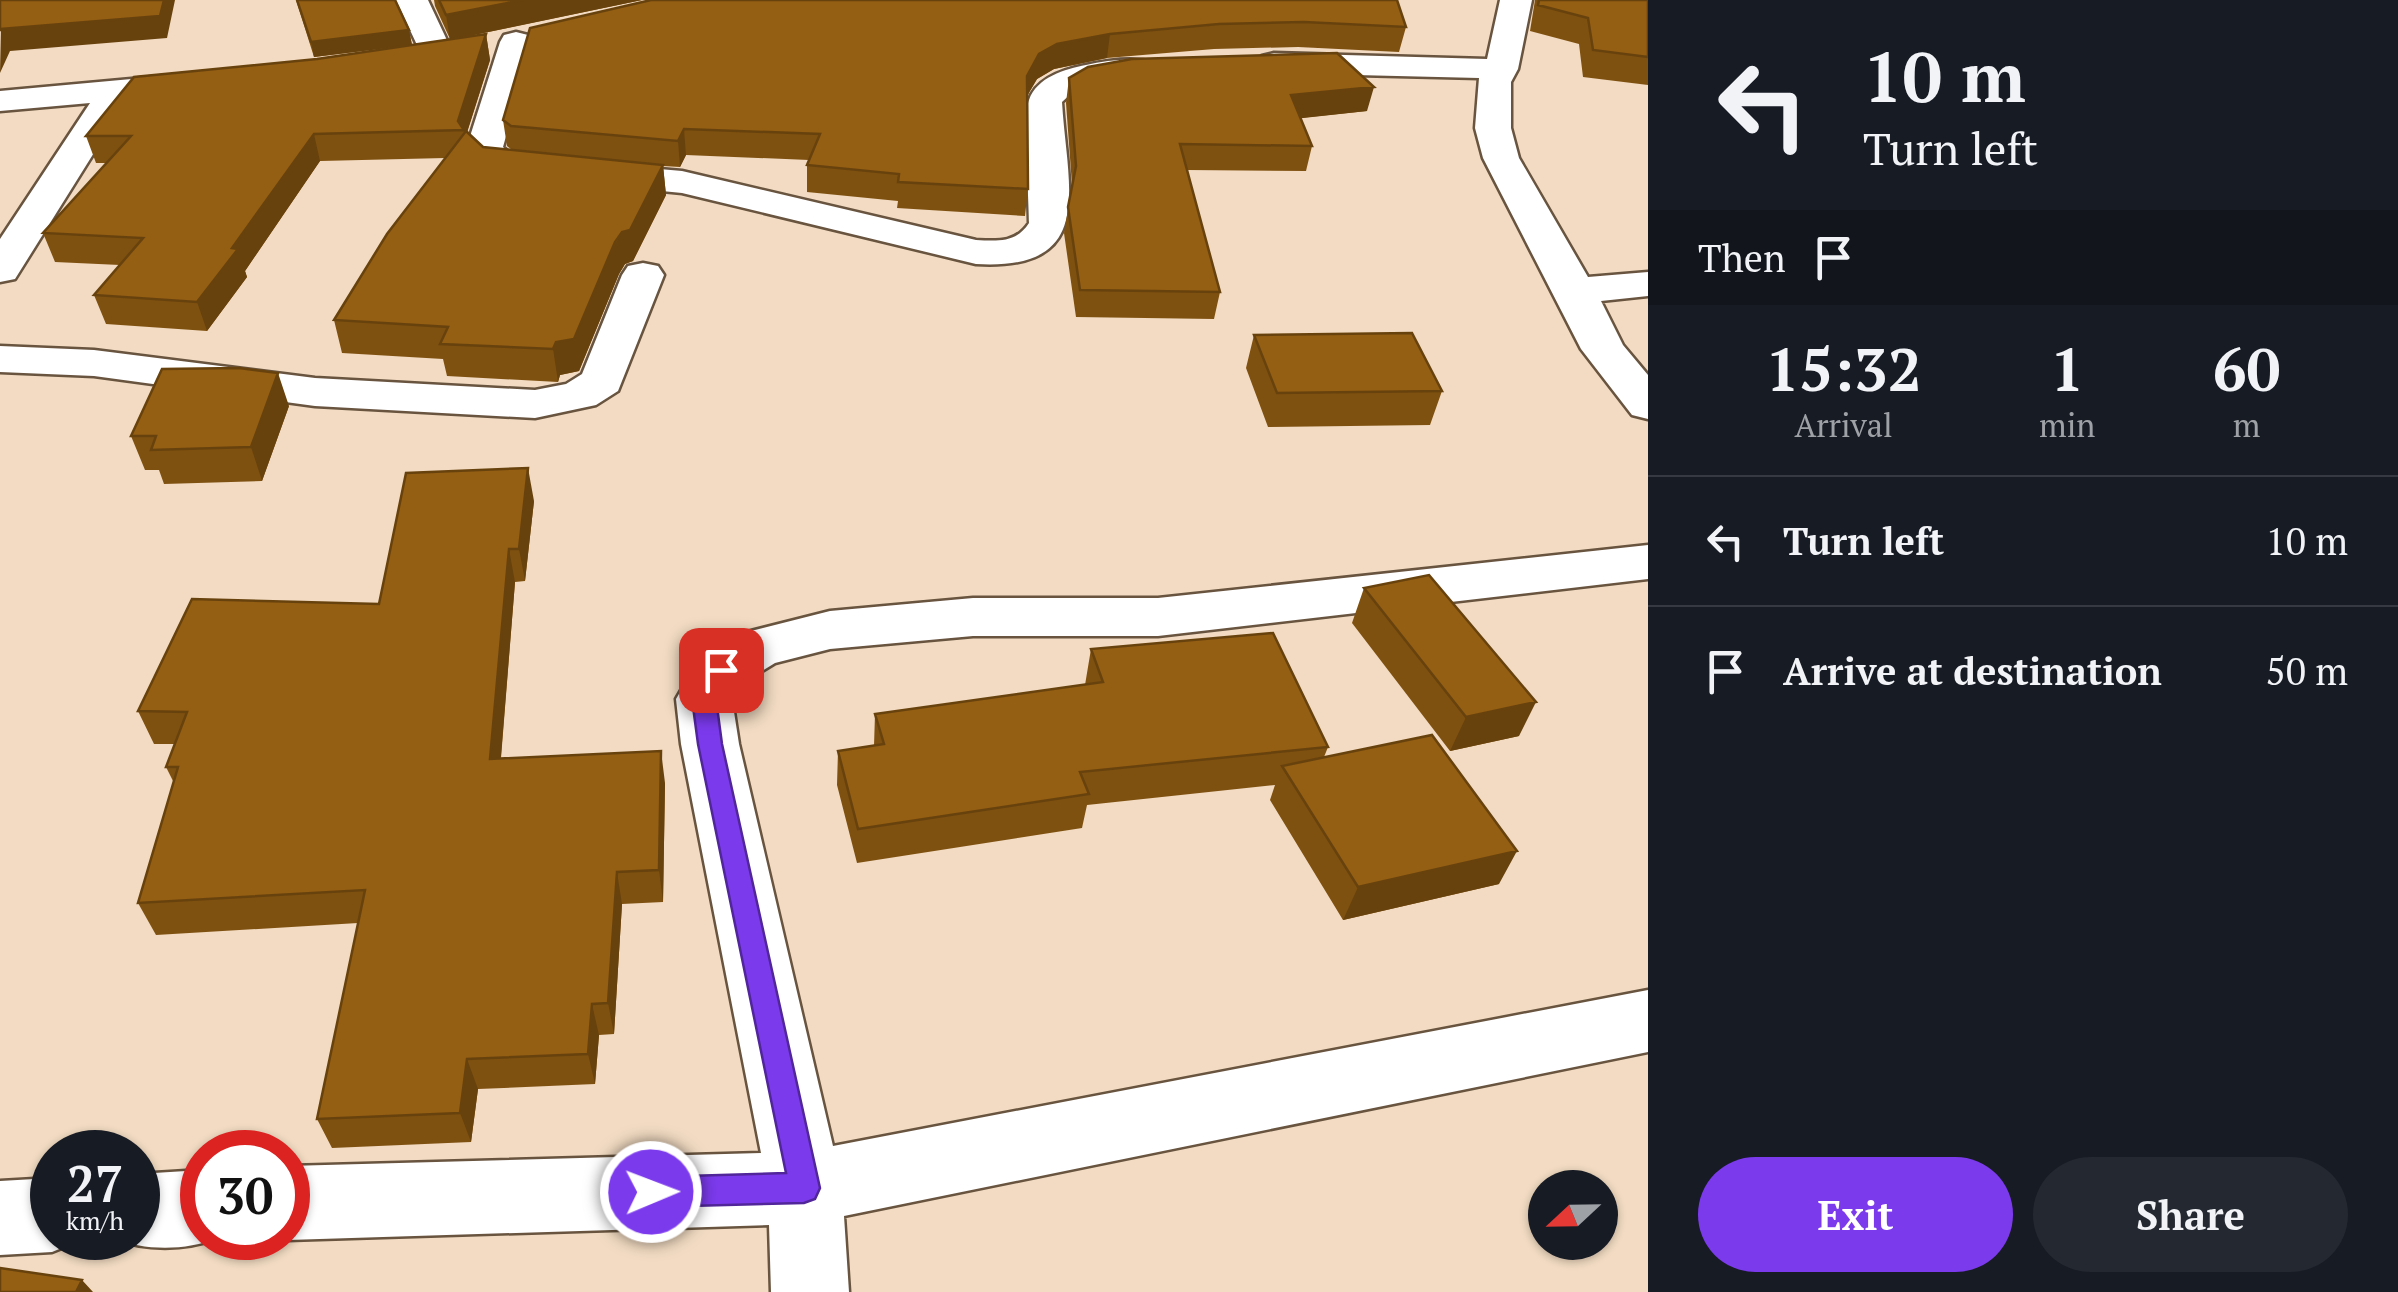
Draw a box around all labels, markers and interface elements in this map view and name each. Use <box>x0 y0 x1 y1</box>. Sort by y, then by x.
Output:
text: 10 m <box>1863 29 2026 122</box>
icon: left <box>1698 40 1828 170</box>
text: Turn left <box>1863 118 2038 178</box>
icon: arrive <box>1806 230 1861 285</box>
text: Then <box>1698 233 1786 283</box>
text: 15:32 <box>1765 329 1922 408</box>
text: 1 <box>2050 329 2084 408</box>
text: 60 <box>2213 329 2281 408</box>
text: Arrival <box>1794 404 1893 446</box>
text: min <box>2039 404 2095 446</box>
text: m <box>2233 404 2260 446</box>
icon: left <box>1698 514 1753 569</box>
text: Turn left <box>1783 516 1944 566</box>
text: 10 m <box>2265 516 2348 566</box>
pin <box>679 628 764 713</box>
icon: arrive <box>694 643 749 698</box>
icon: arrive <box>1698 644 1753 699</box>
text: Arrive at destination <box>1783 646 2162 696</box>
text: 50 m <box>2265 646 2348 696</box>
speed limit sign: 30 <box>180 1130 310 1260</box>
position arrow <box>599 1140 703 1244</box>
text: 27 <box>67 1150 123 1216</box>
button: Exit <box>1698 1157 2013 1272</box>
button: Share <box>2033 1157 2348 1272</box>
north arrow <box>1528 1170 1618 1260</box>
map controls <box>1528 1170 1618 1260</box>
text: km/h <box>66 1204 124 1237</box>

